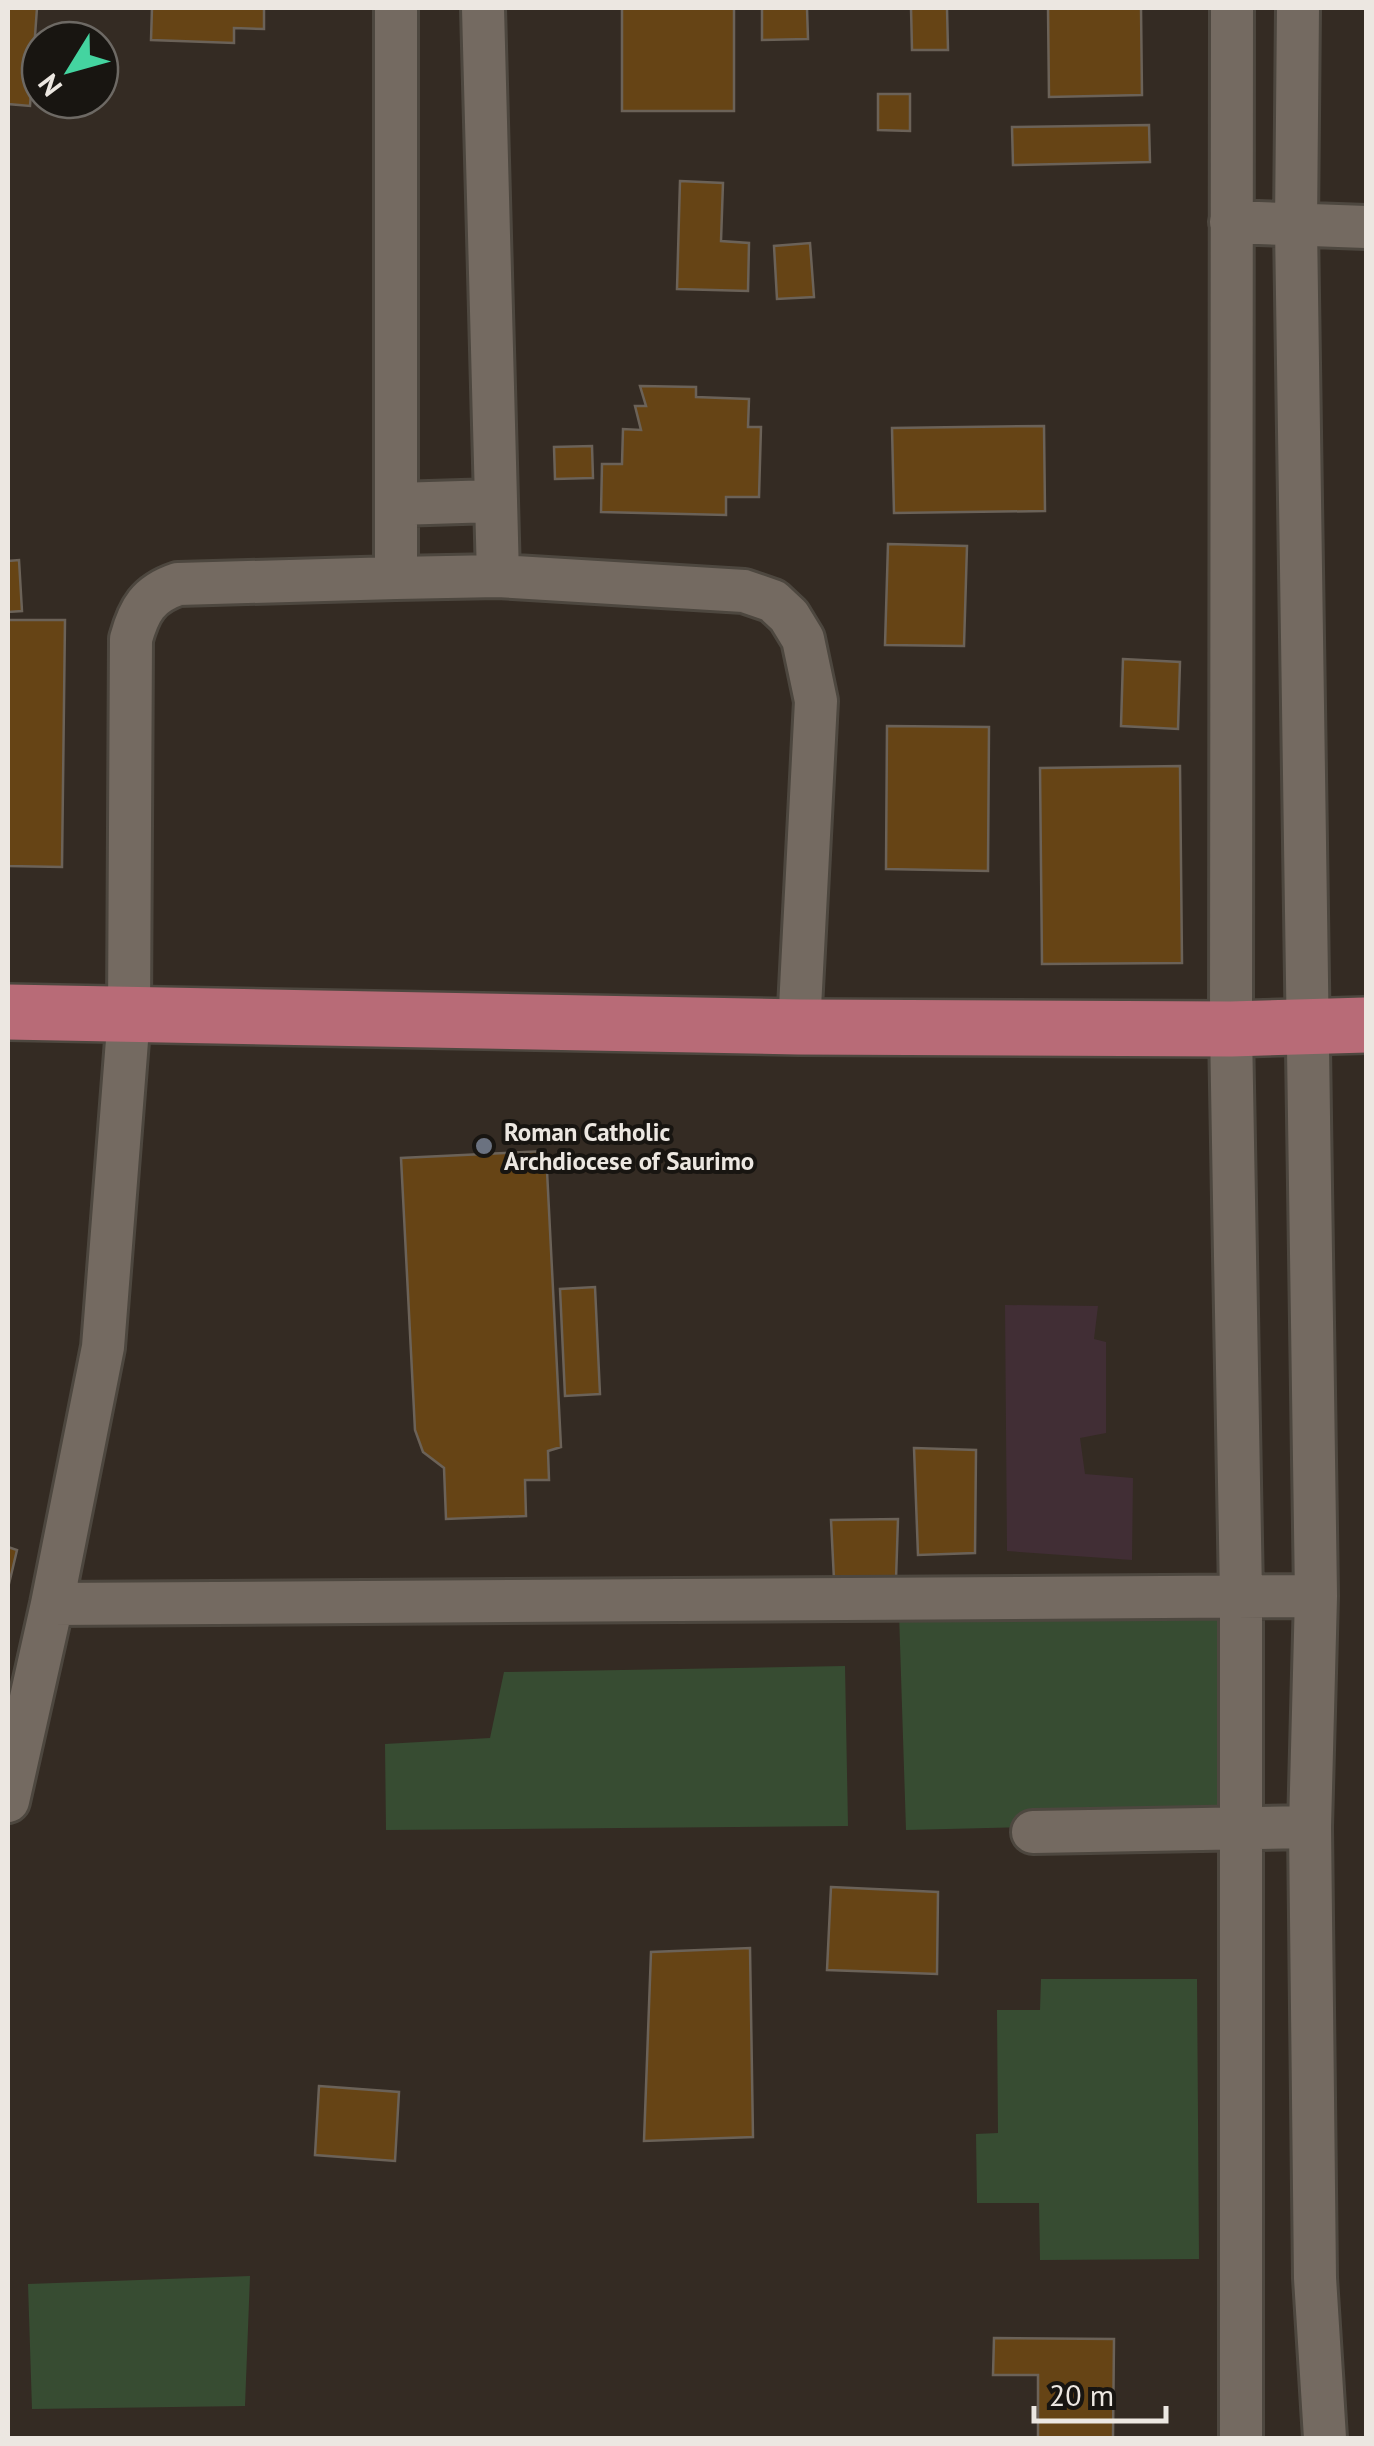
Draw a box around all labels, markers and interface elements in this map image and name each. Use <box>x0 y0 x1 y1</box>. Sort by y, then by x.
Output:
north arrow <box>20 20 120 120</box>
text: N <box>29 67 70 104</box>
place label: Roman Catholic Archdiocese of Saurimo <box>504 1116 754 1177</box>
marker: Roman Catholic Archdiocese of Saurimo <box>473 1135 495 1157</box>
scale bar <box>1034 2361 1166 2423</box>
text: 20 m <box>1049 2375 1114 2414</box>

